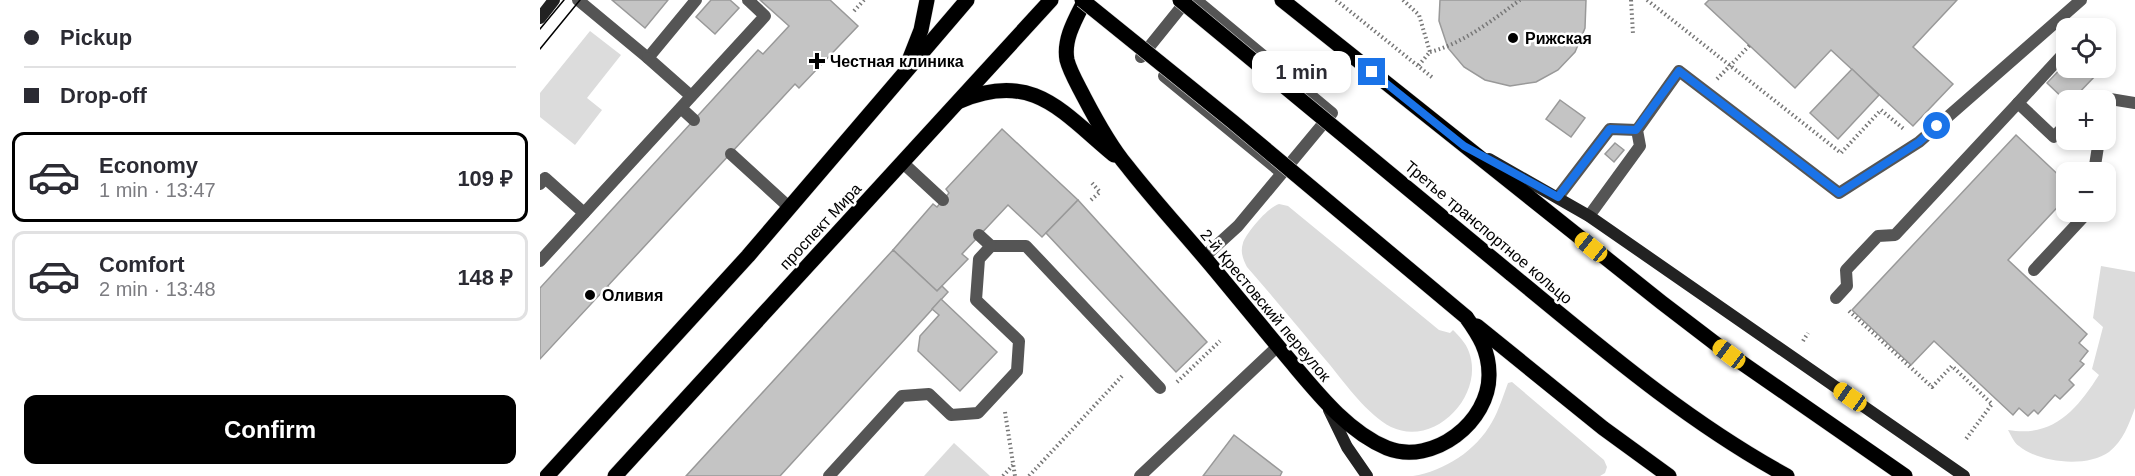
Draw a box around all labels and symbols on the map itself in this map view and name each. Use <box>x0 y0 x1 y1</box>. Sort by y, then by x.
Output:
place label: Рижская <box>1525 30 1592 47</box>
marker: Рижская <box>1506 31 1520 45</box>
callout: 1 min <box>1252 51 1351 93</box>
marker: Честная клиника <box>808 52 826 70</box>
place label: Честная клиника <box>830 53 964 70</box>
route end <box>1358 58 1385 85</box>
route start <box>1923 112 1950 139</box>
street label: Третье транспортное кольцо <box>1402 157 1576 307</box>
street label: проспект Мира <box>776 180 865 273</box>
street label: 2-й Крестовский переулок <box>1197 226 1335 385</box>
car <box>1571 229 1611 265</box>
place label: Оливия <box>602 287 663 304</box>
marker: Оливия <box>583 288 597 302</box>
car <box>1709 336 1749 372</box>
car <box>1830 379 1870 415</box>

